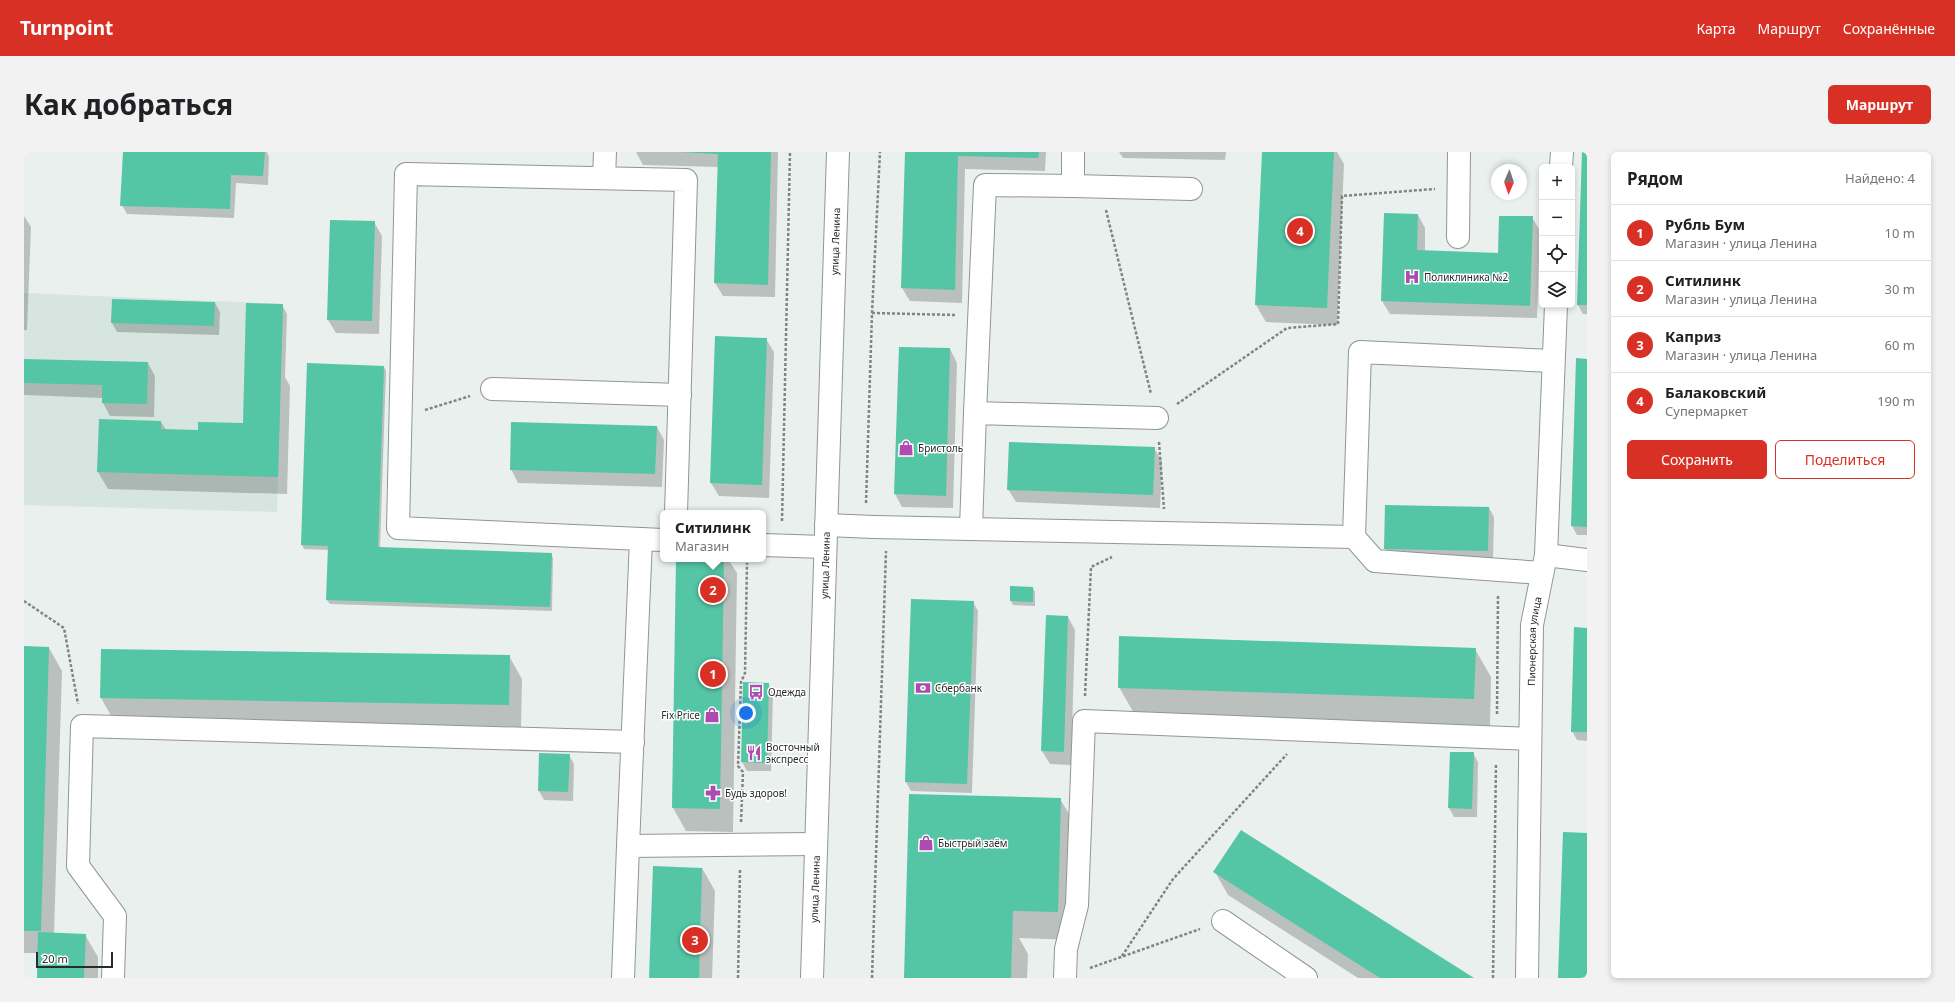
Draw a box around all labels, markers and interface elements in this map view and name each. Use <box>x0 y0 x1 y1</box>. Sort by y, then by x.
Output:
text: Turnpoint <box>20 15 113 41</box>
text: Карта <box>1696 19 1735 38</box>
text: Маршрут <box>1757 19 1821 38</box>
text: Сохранённые <box>1843 19 1935 38</box>
text: Как добраться <box>24 85 233 123</box>
button: Маршрут <box>1828 85 1931 124</box>
north arrow <box>1491 164 1527 200</box>
map controls <box>1539 164 1575 308</box>
button: + <box>1539 164 1575 200</box>
text: Рядом <box>1627 167 1683 190</box>
text: Найдено: 4 <box>1845 169 1915 187</box>
button: − <box>1539 200 1575 236</box>
street label: улица Ленина <box>827 207 843 275</box>
text: Рубль Бум <box>1665 214 1745 234</box>
pin: 4 <box>1287 216 1313 246</box>
text: 1 <box>1636 224 1644 242</box>
text: 10 m <box>1885 224 1915 242</box>
text: Магазин · улица Ленина <box>1665 234 1817 252</box>
button: locate <box>1539 236 1575 272</box>
hospital icon: Поликлиника №2 <box>1403 268 1421 286</box>
place label: Поликлиника №2 <box>1424 270 1509 284</box>
text: Ситилинк <box>1665 270 1741 290</box>
button: layers <box>1539 272 1575 308</box>
text: 2 <box>1636 280 1644 298</box>
text: 30 m <box>1885 280 1915 298</box>
text: Магазин · улица Ленина <box>1665 290 1817 308</box>
text: Каприз <box>1665 326 1721 346</box>
text: 3 <box>1636 336 1644 354</box>
text: 60 m <box>1885 336 1915 354</box>
text: Магазин · улица Ленина <box>1665 346 1817 364</box>
text: Балаковский <box>1665 382 1766 402</box>
text: 4 <box>1636 392 1644 410</box>
text: 190 m <box>1877 392 1915 410</box>
text: Супермаркет <box>1665 402 1748 420</box>
shop icon: Бристоль <box>897 439 915 457</box>
button: Сохранить <box>1627 440 1767 479</box>
button: Поделиться <box>1775 440 1915 479</box>
place label: Бристоль <box>918 441 963 455</box>
popup <box>660 510 766 562</box>
text: Ситилинк <box>675 517 751 537</box>
street label: улица Ленина <box>817 531 833 599</box>
text: Магазин <box>675 537 729 555</box>
pin: 2 <box>700 575 726 605</box>
street label: Пионерская улица <box>1524 595 1545 686</box>
pin: 1 <box>700 659 726 689</box>
bank icon: Сбербанк <box>914 679 932 697</box>
place label: Сбербанк <box>935 681 983 695</box>
bus stop icon: Одежда <box>747 683 765 701</box>
place label: Одежда <box>768 685 806 699</box>
your location <box>736 703 756 723</box>
shop icon: Fix Price <box>703 706 721 724</box>
place label: Fix Price <box>661 708 700 722</box>
place label: Восточный экспресс <box>766 740 820 766</box>
restaurant icon: Восточный экспресс <box>745 744 763 762</box>
pharmacy icon: Будь здоров! <box>704 784 722 802</box>
place label: Будь здоров! <box>725 786 787 800</box>
shop icon: Быстрый заём <box>917 834 935 852</box>
place label: Быстрый заём <box>938 836 1007 850</box>
street label: улица Ленина <box>807 855 823 923</box>
pin: 3 <box>682 925 708 955</box>
scale bar <box>36 950 113 969</box>
text: 20 m <box>42 951 68 966</box>

